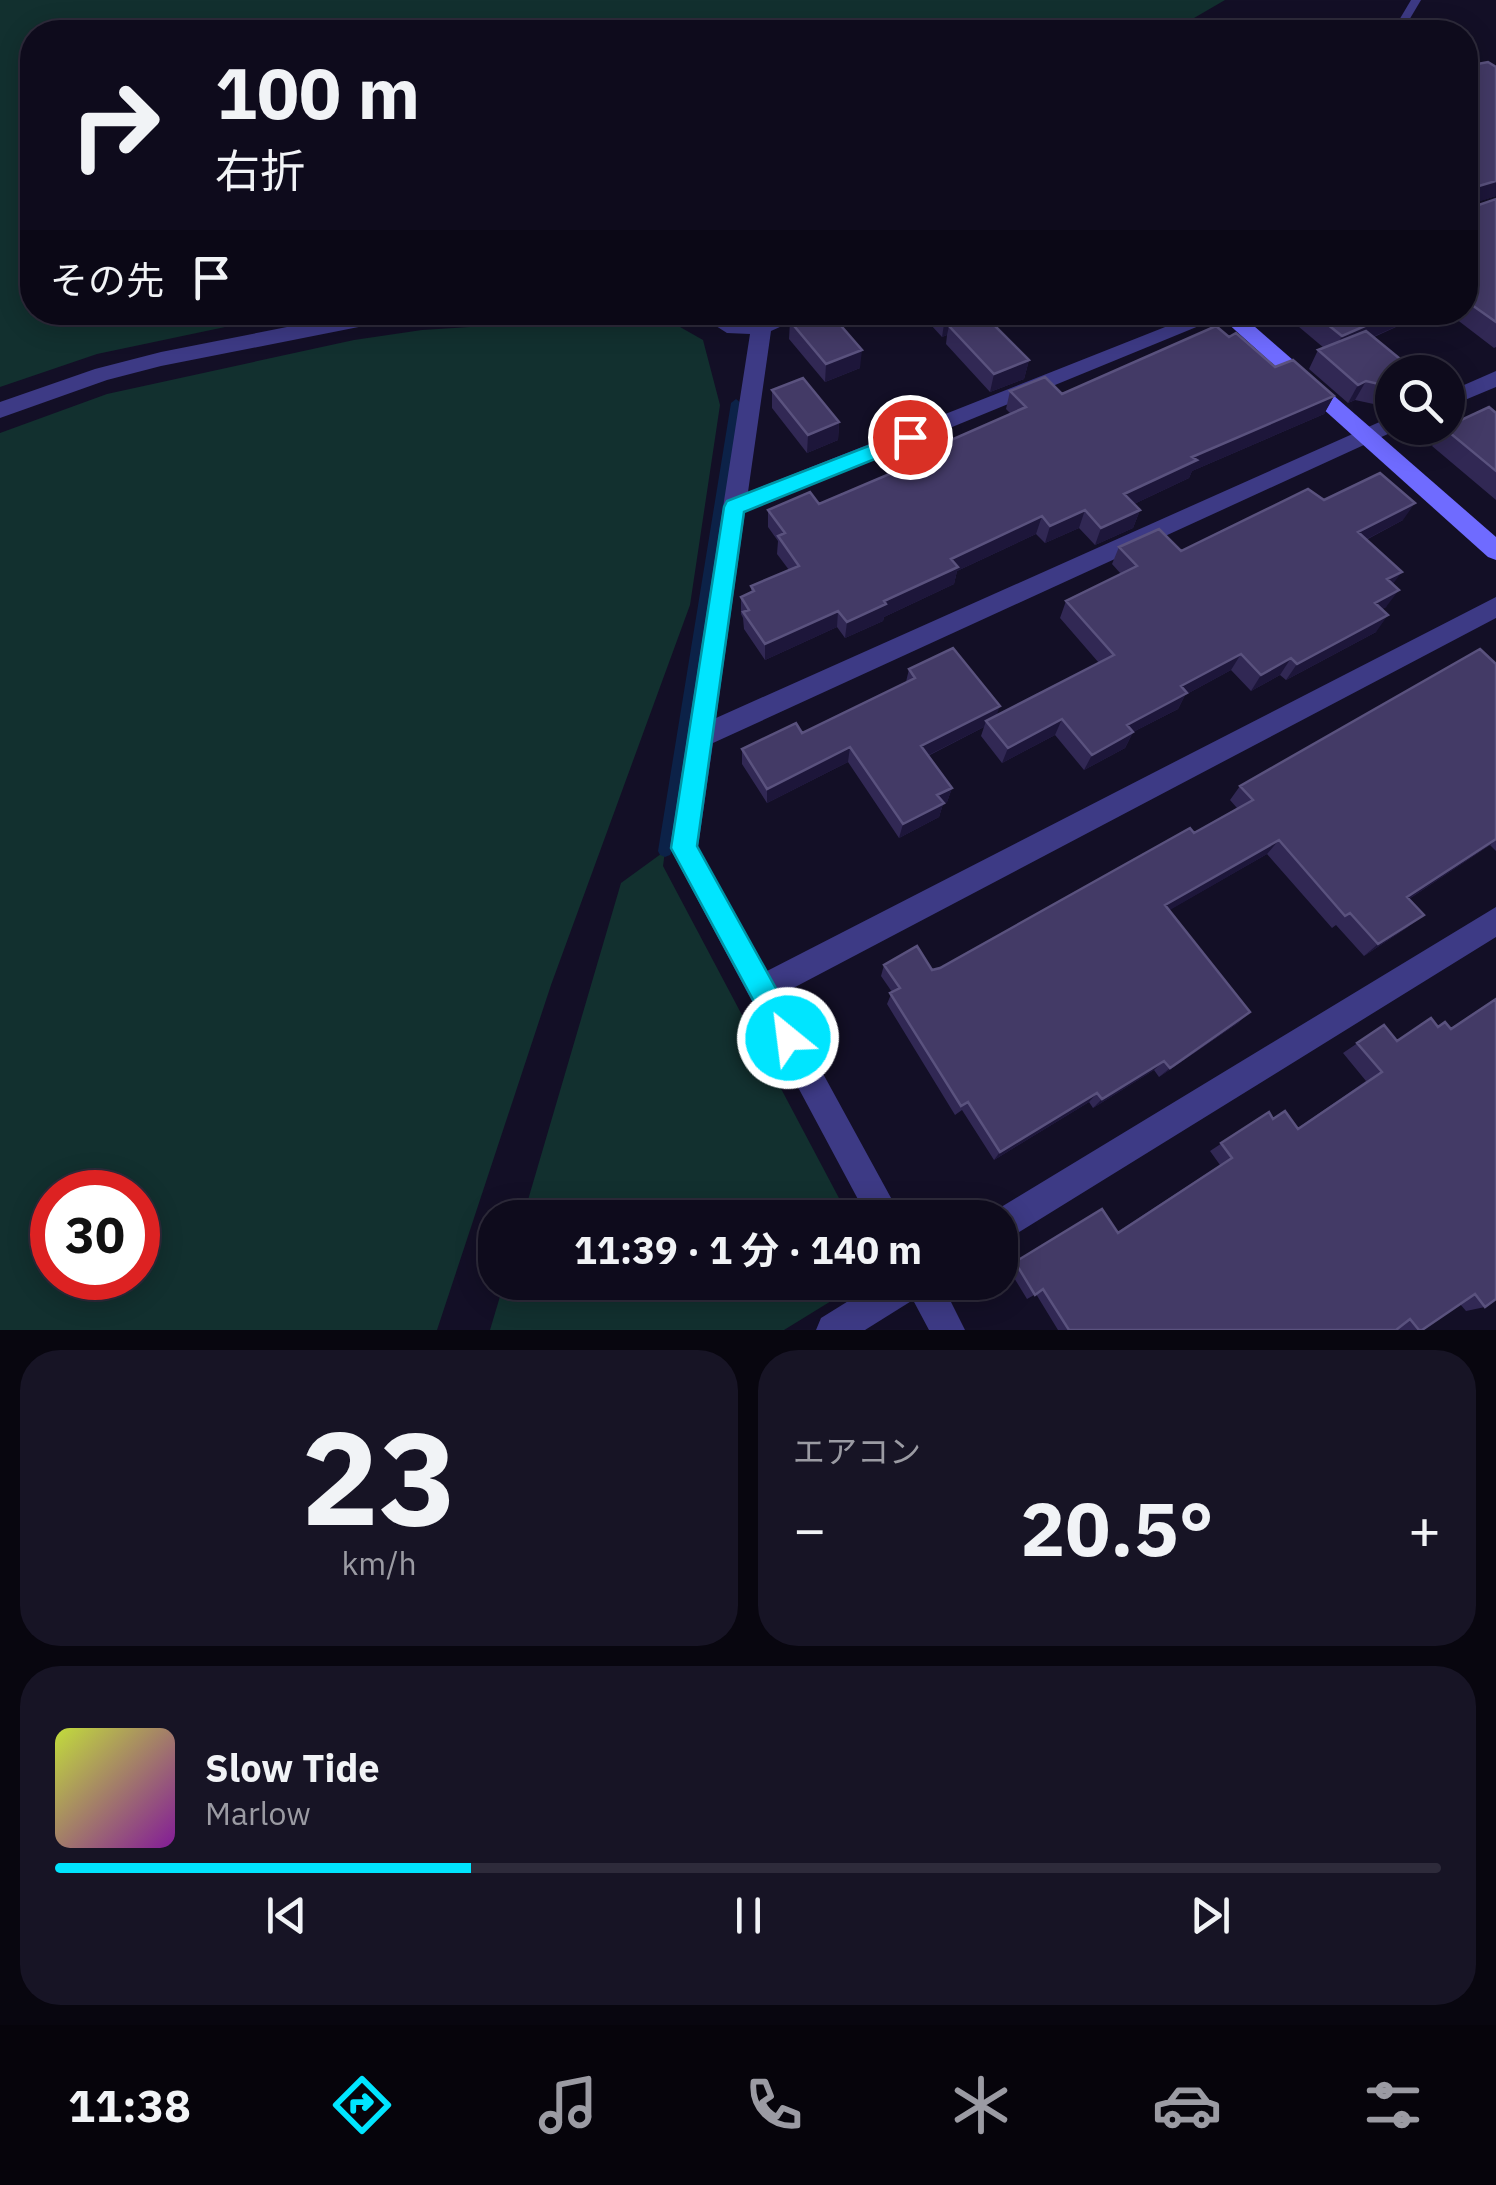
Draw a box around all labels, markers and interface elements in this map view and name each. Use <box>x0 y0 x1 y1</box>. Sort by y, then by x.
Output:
text: 100 m <box>215 47 420 138</box>
icon: right <box>50 60 180 190</box>
text: 右折 <box>215 141 305 199</box>
icon: arrive <box>184 250 239 305</box>
text: その先 <box>50 255 164 304</box>
map controls <box>1375 355 1465 445</box>
button: search <box>1375 355 1465 445</box>
pin <box>868 395 953 480</box>
icon: arrive <box>883 410 938 465</box>
position arrow <box>736 986 840 1090</box>
speed limit sign: 30 <box>30 1170 160 1300</box>
text: 11:39 · 1 分 · 140 m <box>574 1225 922 1274</box>
text: 23 <box>301 1392 457 1561</box>
text: エアコン <box>793 1430 921 1472</box>
text: 20.5° <box>1020 1479 1214 1577</box>
text: − <box>793 1493 826 1564</box>
text: + <box>1408 1493 1441 1564</box>
text: km/h <box>341 1542 417 1584</box>
text: Slow Tide <box>205 1743 380 1792</box>
text: Marlow <box>205 1792 311 1834</box>
icon: previous <box>259 1888 314 1943</box>
icon: pause <box>721 1888 776 1943</box>
icon: next <box>1183 1888 1238 1943</box>
icon: directions <box>327 2070 397 2140</box>
icon: music <box>533 2070 603 2140</box>
icon: phone <box>739 2070 809 2140</box>
icon: climate <box>946 2070 1016 2140</box>
icon: car <box>1152 2070 1222 2140</box>
icon: filters <box>1358 2070 1428 2140</box>
text: 11:38 <box>68 2076 191 2134</box>

